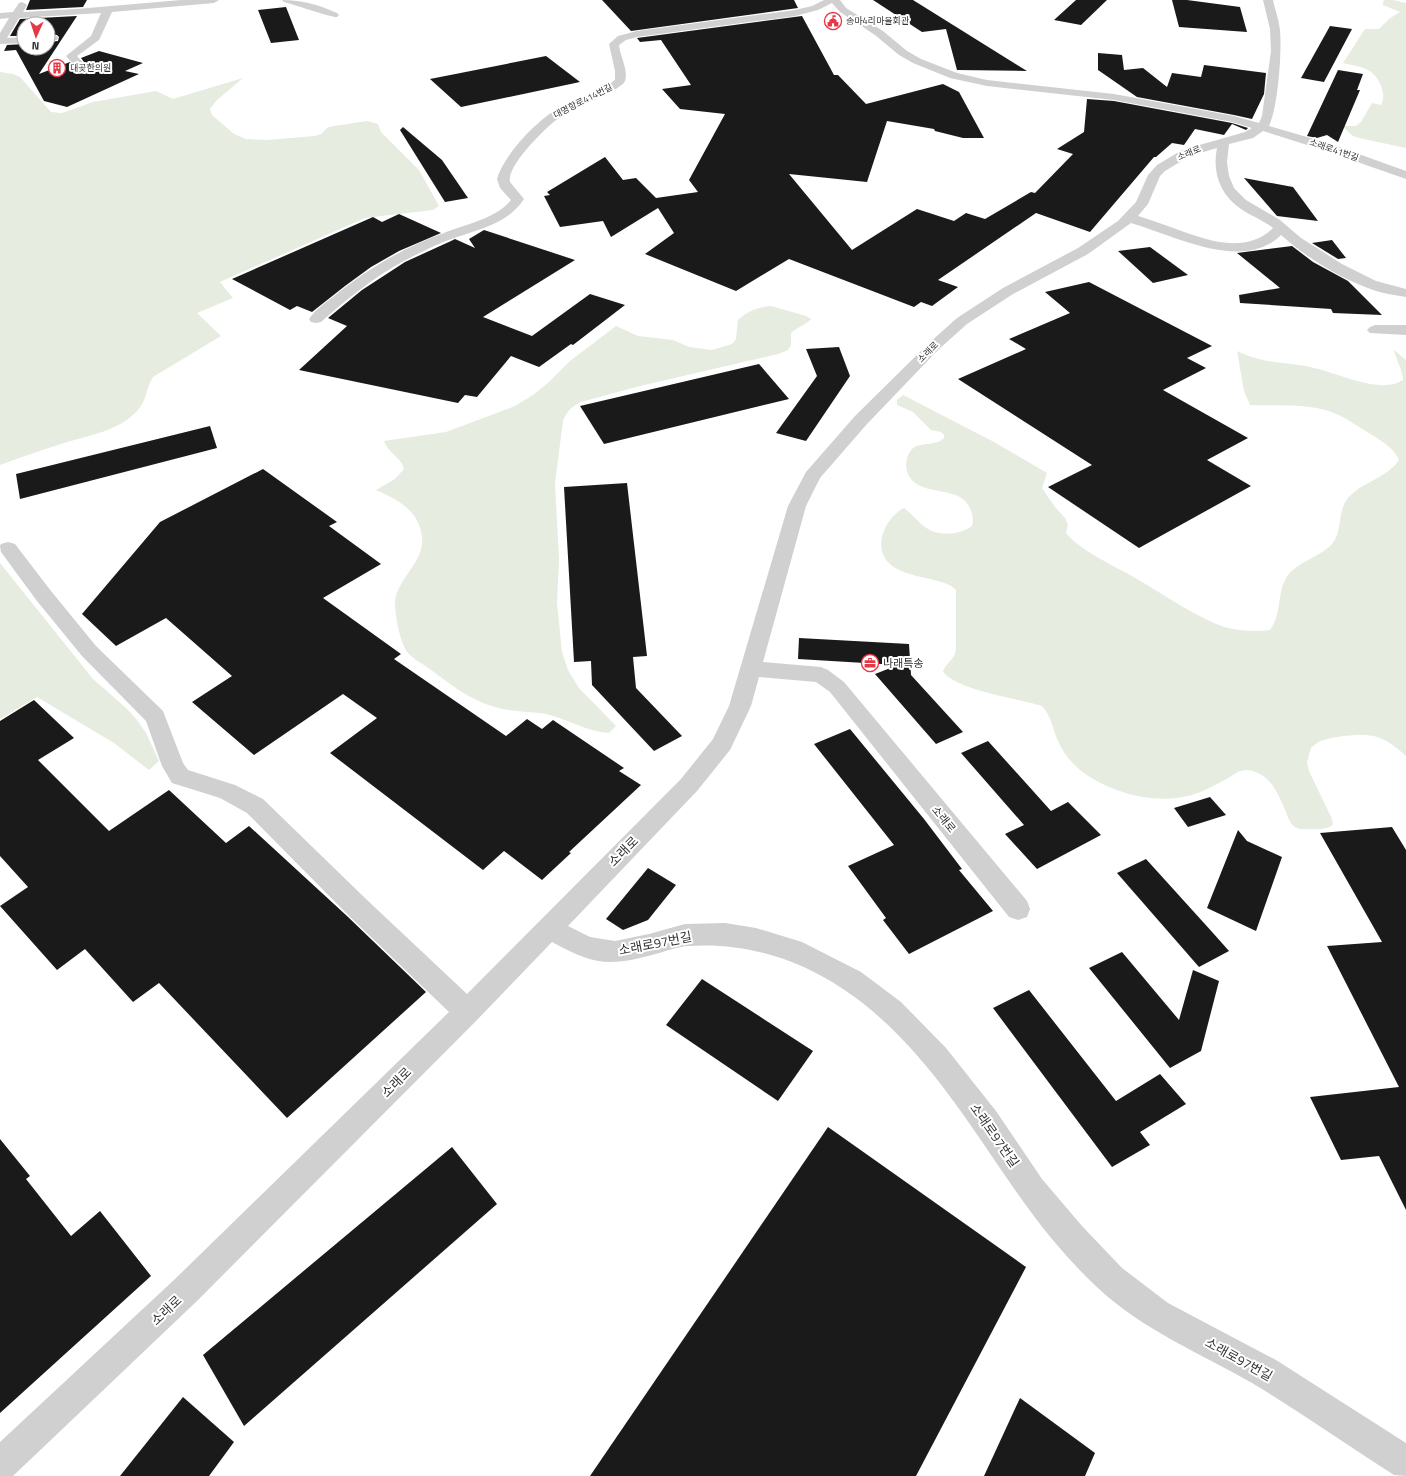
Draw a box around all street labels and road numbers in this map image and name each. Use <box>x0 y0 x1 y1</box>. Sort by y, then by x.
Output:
street label: 대명항로414번길 <box>551 80 615 121</box>
street label: 소래로41번길 <box>1308 135 1361 164</box>
street label: 소래로 <box>1175 142 1203 163</box>
street label: 소래로 <box>914 338 941 365</box>
street label: 소래로 <box>928 802 960 836</box>
street label: 소래로 <box>603 831 643 871</box>
street label: 소래로97번길 <box>617 926 693 960</box>
street label: 소래로 <box>376 1062 416 1102</box>
street label: 소래로97번길 <box>965 1099 1025 1171</box>
street label: 소래로 <box>146 1290 186 1330</box>
street label: 소래로97번길 <box>1202 1332 1276 1386</box>

